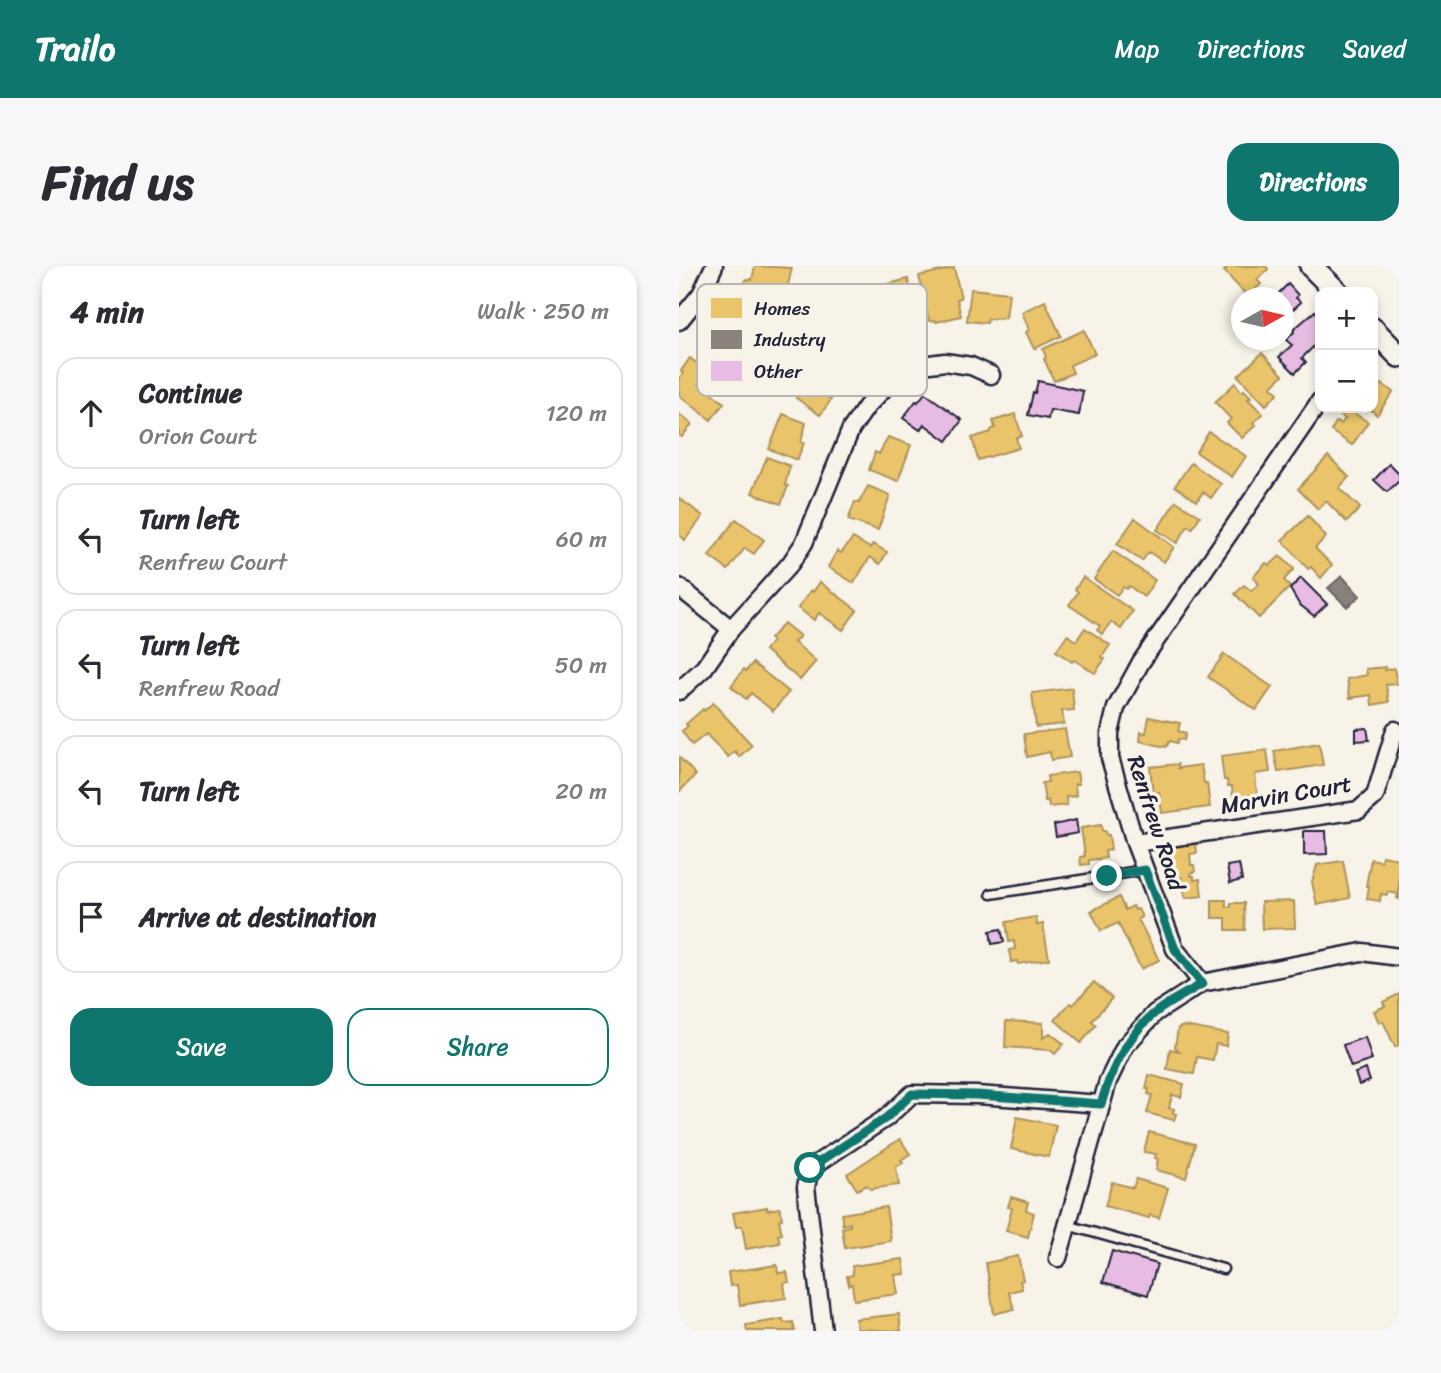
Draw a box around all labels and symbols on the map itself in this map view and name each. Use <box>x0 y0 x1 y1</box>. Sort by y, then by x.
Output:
legend <box>697 284 927 396</box>
north arrow <box>1231 287 1294 350</box>
text: Homes <box>754 292 810 325</box>
text: Industry <box>753 323 826 356</box>
text: Other <box>754 355 803 388</box>
street label: Renfrew Road <box>1115 750 1198 898</box>
street label: Marvin Court <box>1217 763 1355 827</box>
route end <box>1091 860 1122 891</box>
route start <box>794 1152 825 1183</box>

